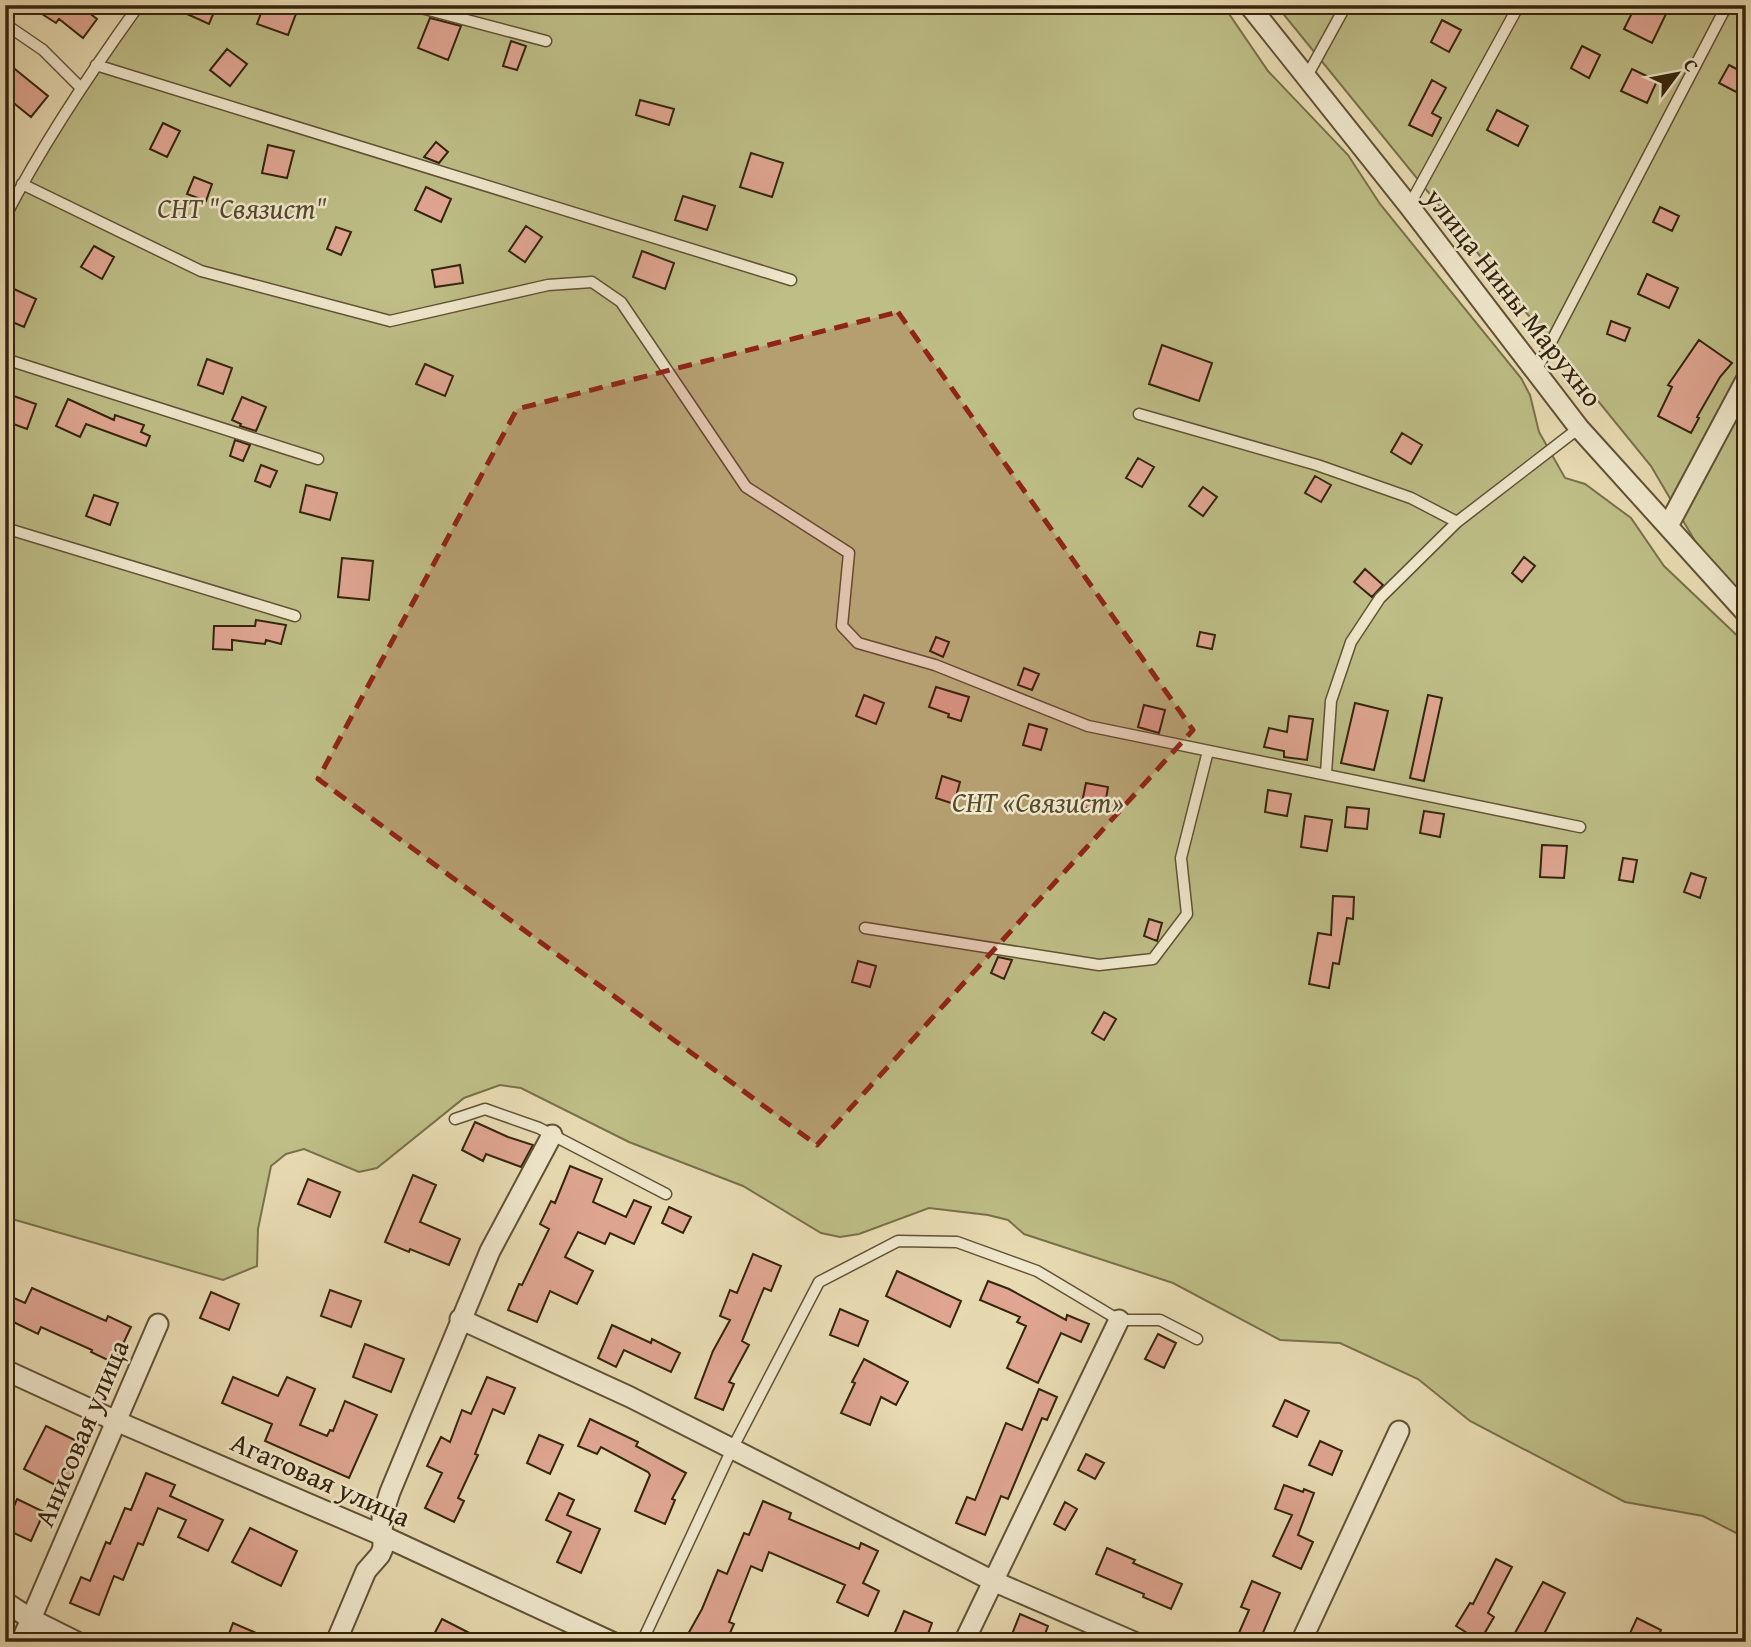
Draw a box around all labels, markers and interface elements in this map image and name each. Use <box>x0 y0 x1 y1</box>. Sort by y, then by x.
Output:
north arrow <box>1642 38 1712 108</box>
text: С <box>1677 53 1706 77</box>
street label: улица Нины Марухно <box>1415 177 1613 415</box>
park label: СНТ "Связист" <box>157 187 327 228</box>
park label: СНТ «Связист» <box>952 781 1124 822</box>
street label: Анисовая улица <box>23 1332 139 1533</box>
street label: Агатовая улица <box>225 1421 418 1537</box>

